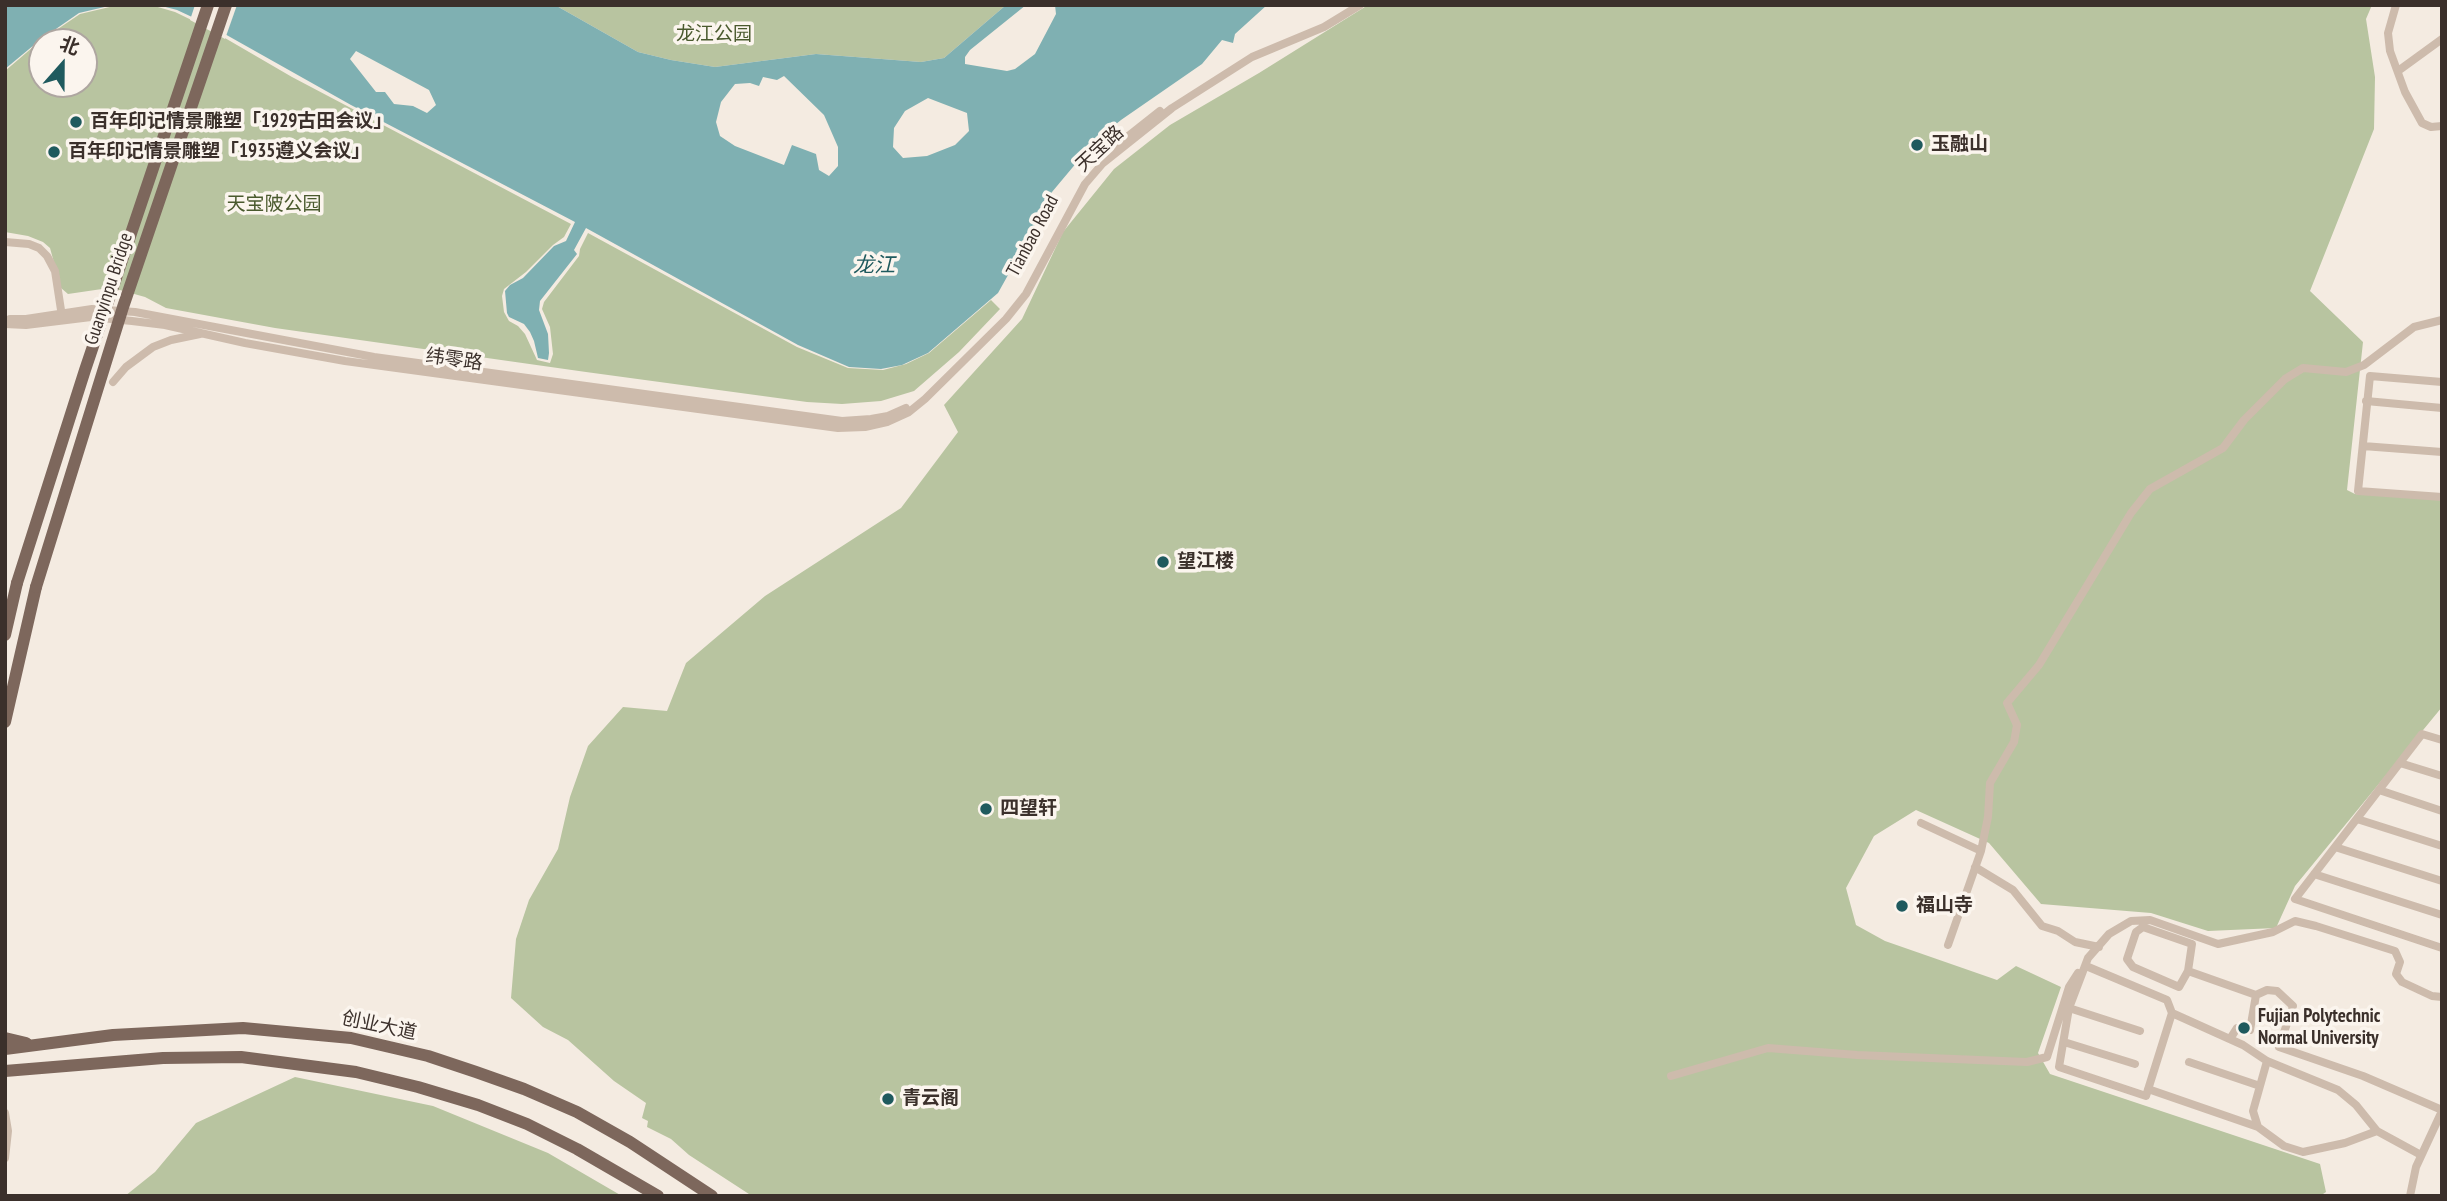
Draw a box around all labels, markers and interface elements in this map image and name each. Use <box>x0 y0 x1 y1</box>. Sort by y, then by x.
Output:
park label: 龙江公园 <box>676 24 752 46</box>
north arrow <box>28 28 98 98</box>
text: 北 <box>57 31 83 60</box>
place label: 百年印记情景雕塑「1929古田会议」 <box>90 111 392 133</box>
marker: 百年印记情景雕塑「1929古田会议」 <box>68 114 84 130</box>
street label: 天宝路 <box>1071 121 1129 177</box>
place label: 玉融山 <box>1931 134 1988 156</box>
marker: 玉融山 <box>1909 137 1925 153</box>
place label: 百年印记情景雕塑「1935遵义会议」 <box>68 141 370 163</box>
marker: 百年印记情景雕塑「1935遵义会议」 <box>46 144 62 160</box>
street label: Tianbao Road <box>1002 191 1064 281</box>
park label: 天宝陂公园 <box>227 194 321 216</box>
street label: Guanyinpu Bridge <box>80 230 138 348</box>
water label: 龙江 <box>853 253 895 279</box>
street label: 纬零路 <box>424 345 484 375</box>
place label: 望江楼 <box>1177 551 1234 573</box>
marker: 望江楼 <box>1155 554 1171 570</box>
place label: 四望轩 <box>1000 798 1057 820</box>
marker: 四望轩 <box>978 801 994 817</box>
place label: 福山寺 <box>1916 895 1973 917</box>
marker: 福山寺 <box>1894 898 1910 914</box>
place label: Fujian Polytechnic Normal University <box>2258 1006 2380 1050</box>
street label: 创业大道 <box>339 1007 419 1045</box>
marker: Fujian Polytechnic Normal University <box>2236 1020 2252 1036</box>
place label: 青云阁 <box>902 1088 959 1110</box>
marker: 青云阁 <box>880 1091 896 1107</box>

